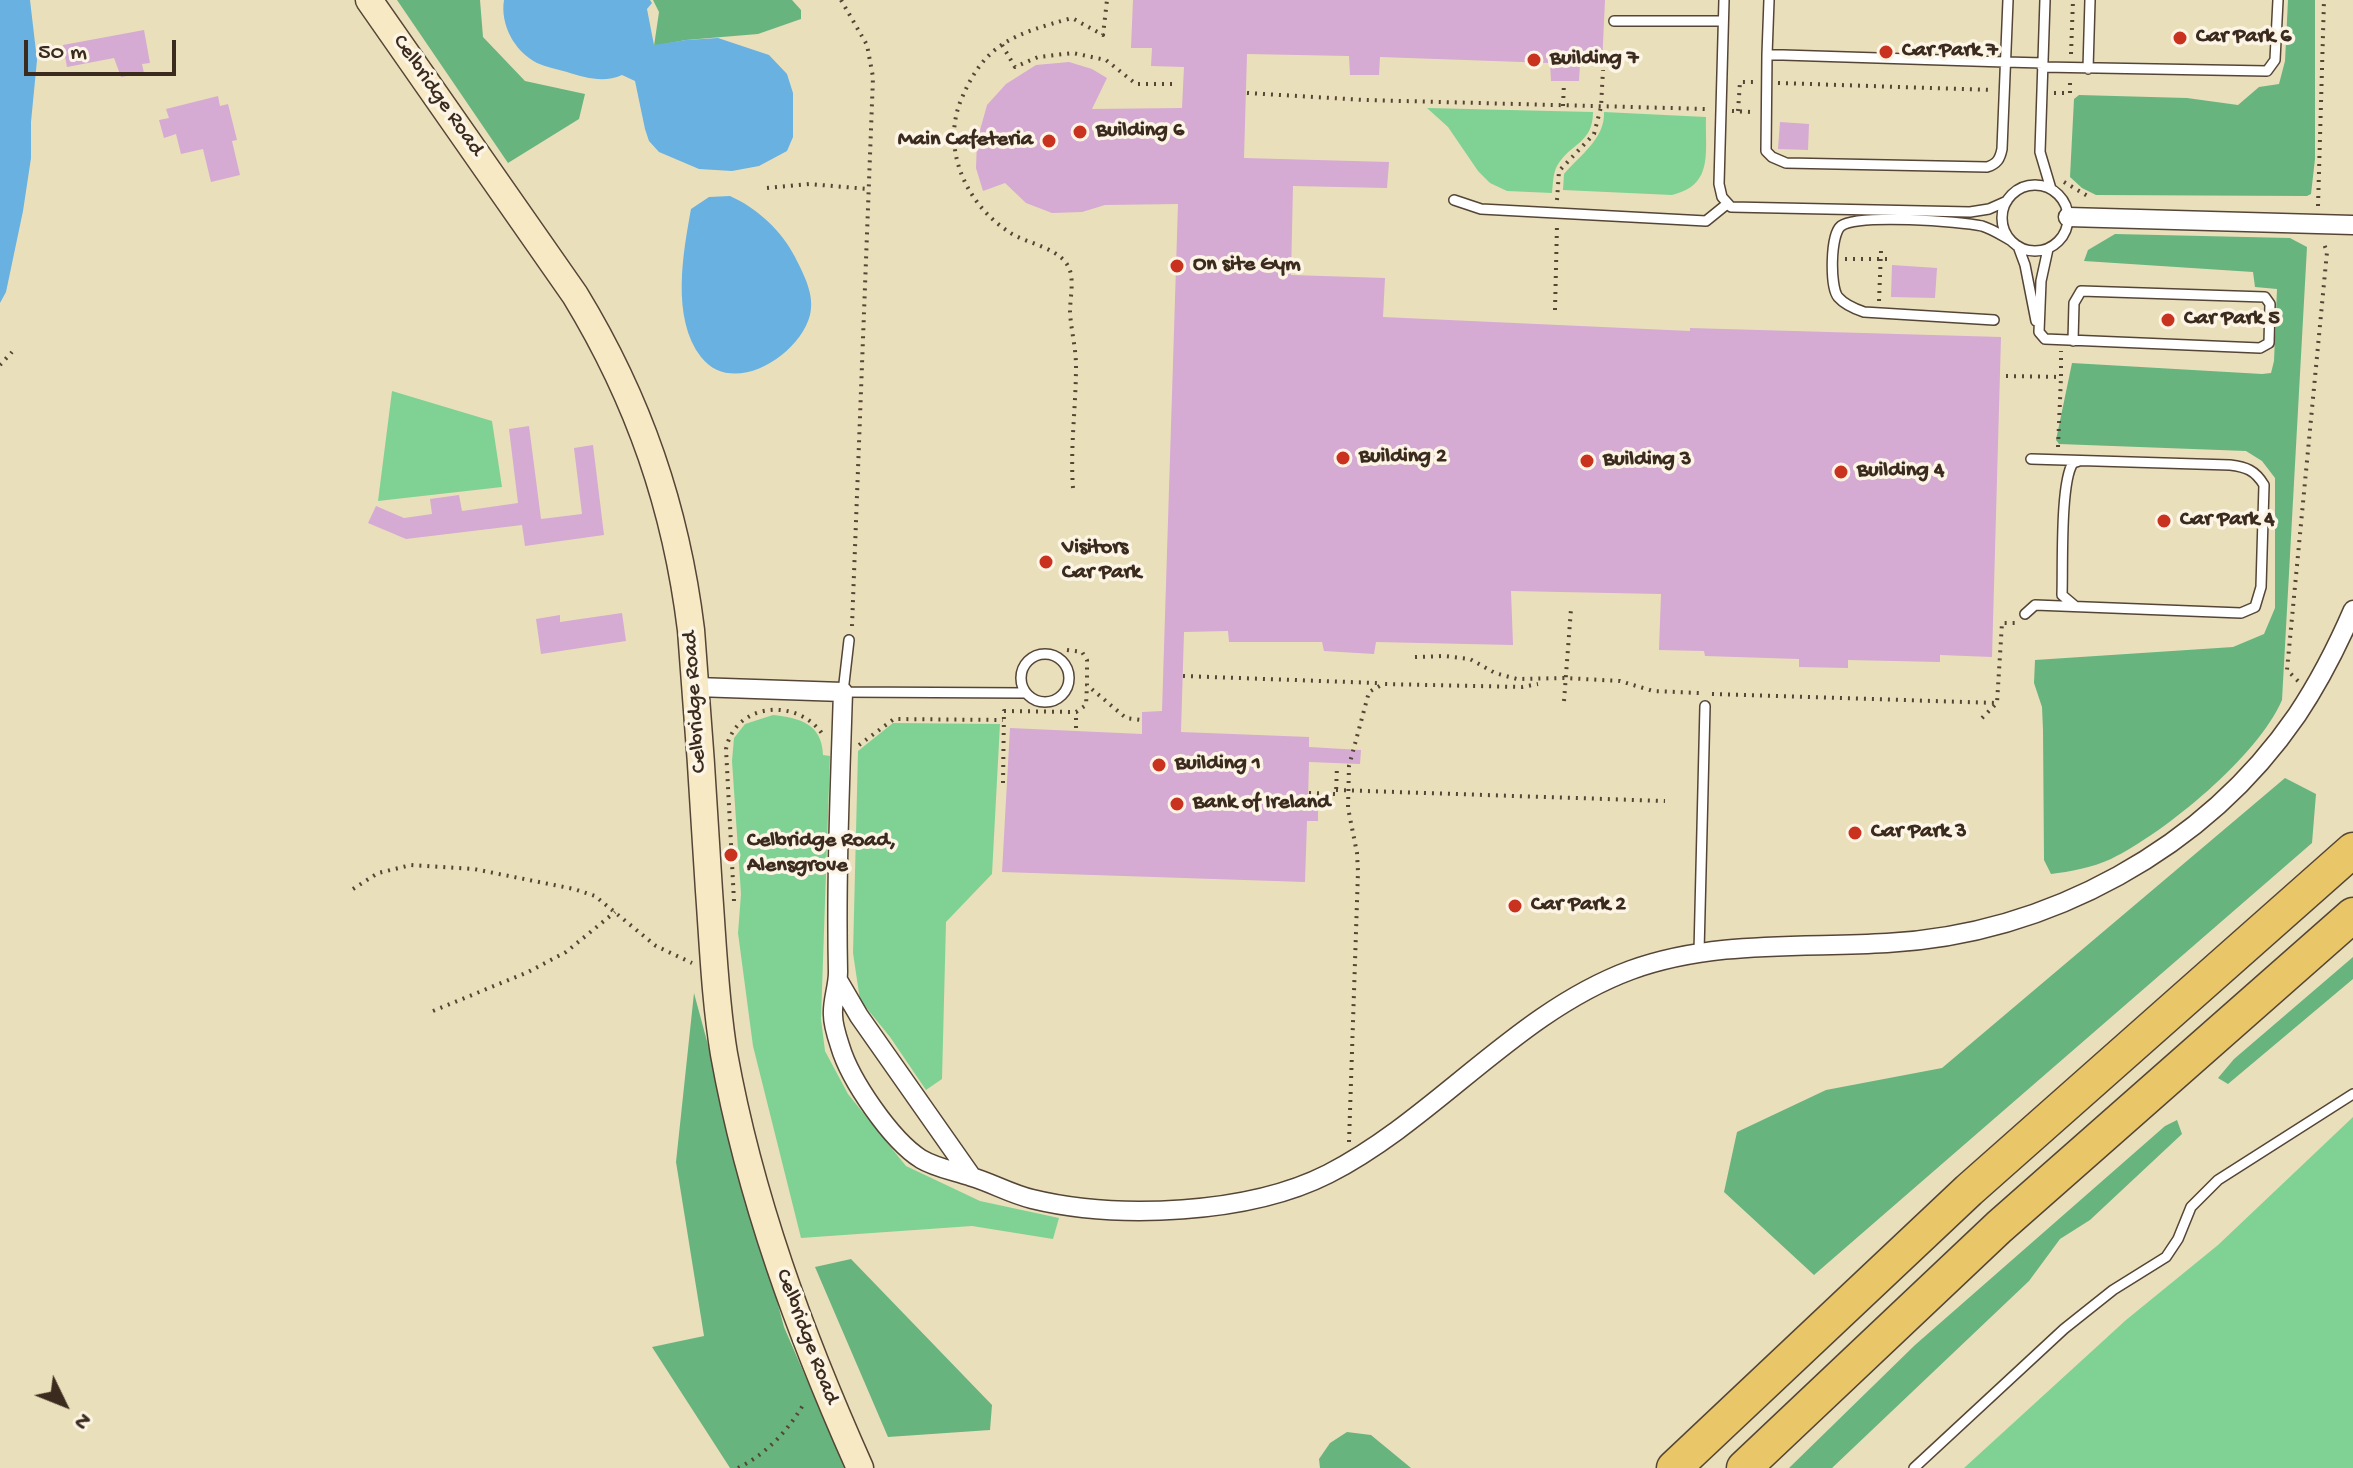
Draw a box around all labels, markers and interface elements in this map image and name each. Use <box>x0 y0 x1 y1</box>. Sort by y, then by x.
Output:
scale bar <box>28 24 180 74</box>
place label: Car Park 6 <box>2196 25 2291 51</box>
marker: Car Park 6 <box>2171 29 2189 47</box>
street label: Celbridge Road <box>385 30 489 162</box>
text: 50 m <box>38 39 87 68</box>
place label: Car Park 7 <box>1902 39 1998 65</box>
marker: Car Park 7 <box>1877 43 1895 61</box>
place label: Building 7 <box>1550 47 1638 73</box>
marker: Building 7 <box>1525 51 1543 69</box>
place label: Building 6 <box>1096 119 1184 145</box>
marker: Building 6 <box>1071 123 1089 141</box>
place label: Main Cafeteria <box>898 128 1033 154</box>
marker: Main Cafeteria <box>1040 132 1058 150</box>
place label: On site Gym <box>1193 253 1301 279</box>
marker: On site Gym <box>1168 257 1186 275</box>
place label: Car Park 5 <box>2184 307 2280 333</box>
marker: Car Park 5 <box>2159 311 2177 329</box>
place label: Building 2 <box>1359 445 1447 471</box>
place label: Building 3 <box>1603 448 1691 474</box>
marker: Building 2 <box>1334 449 1352 467</box>
marker: Building 3 <box>1578 452 1596 470</box>
place label: Building 4 <box>1857 459 1944 485</box>
marker: Building 4 <box>1832 463 1850 481</box>
place label: Car Park 4 <box>2180 508 2275 534</box>
marker: Car Park 4 <box>2155 512 2173 530</box>
place label: Visitors Car Park <box>1062 536 1141 588</box>
marker: Visitors Car Park <box>1037 553 1055 571</box>
street label: Celbridge Road <box>678 630 714 774</box>
place label: Building 1 <box>1175 752 1261 778</box>
marker: Building 1 <box>1150 756 1168 774</box>
place label: Bank of Ireland <box>1193 791 1330 817</box>
marker: Bank of Ireland <box>1168 795 1186 813</box>
place label: Car Park 3 <box>1871 820 1967 846</box>
marker: Car Park 3 <box>1846 824 1864 842</box>
place label: Celbridge Road, Alensgrove <box>747 829 896 880</box>
marker: Celbridge Road, Alensgrove <box>722 846 740 864</box>
place label: Car Park 2 <box>1531 893 1626 919</box>
marker: Car Park 2 <box>1506 897 1524 915</box>
street label: Celbridge Road <box>768 1266 844 1408</box>
north arrow <box>24 1364 104 1444</box>
text: N <box>67 1406 96 1434</box>

